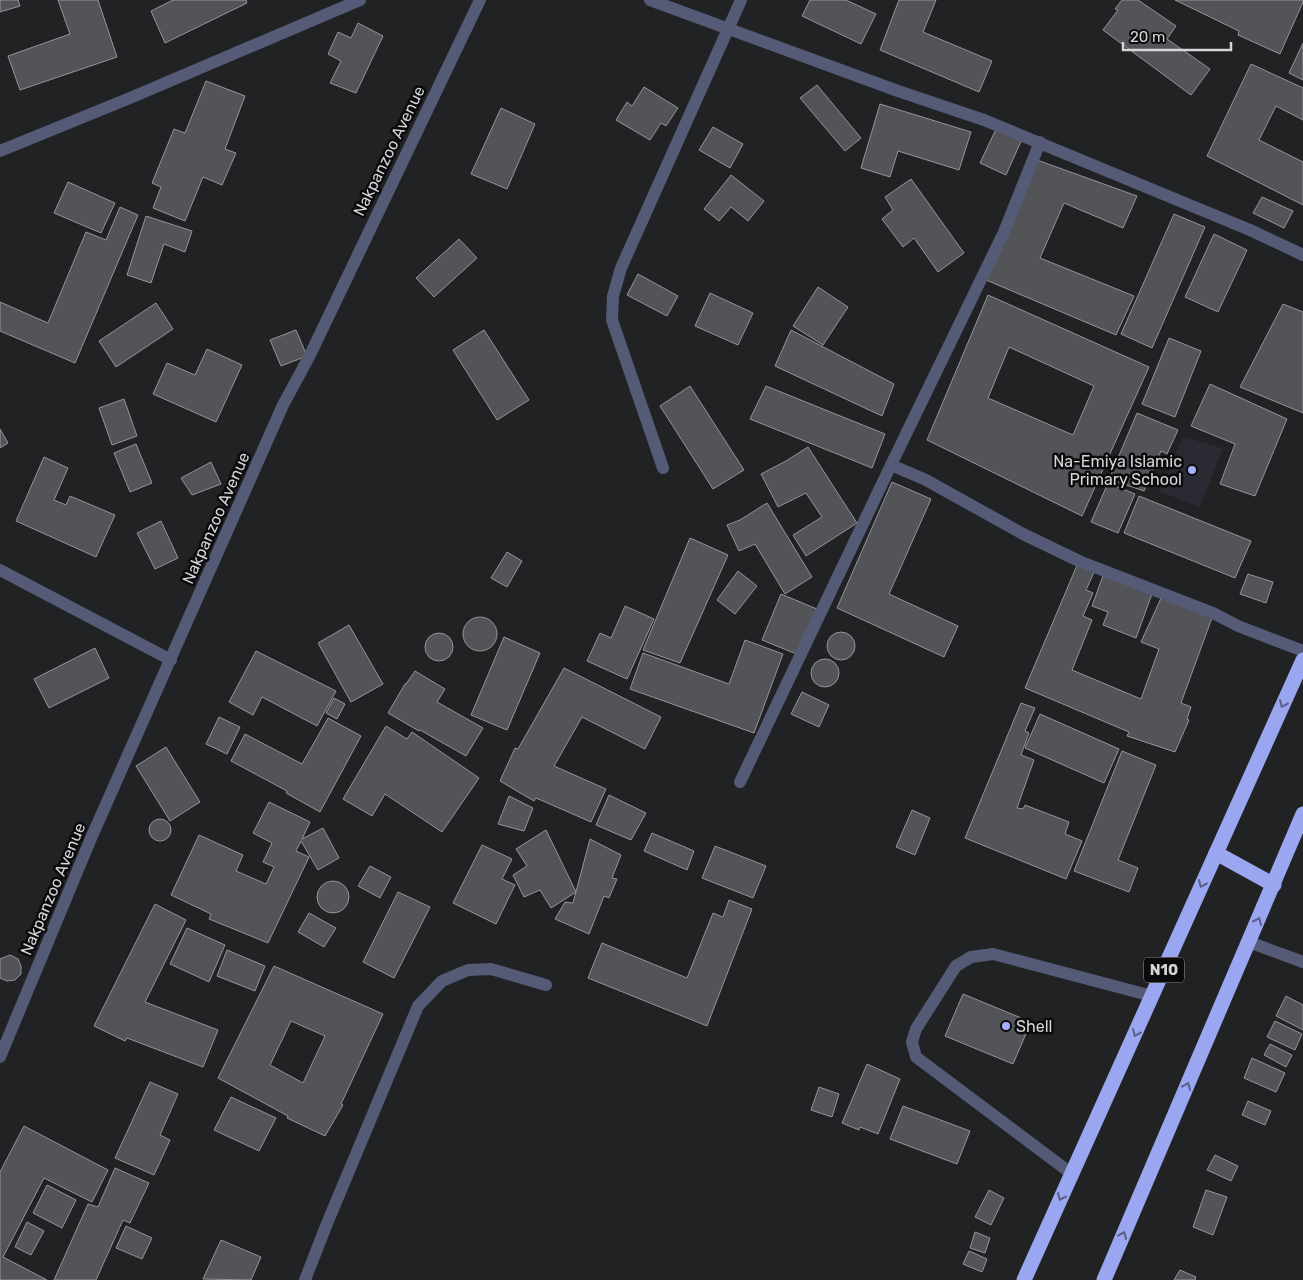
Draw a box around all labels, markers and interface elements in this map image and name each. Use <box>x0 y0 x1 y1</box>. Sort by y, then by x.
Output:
scale bar <box>1123 20 1230 52</box>
text: 20 m <box>1130 28 1165 46</box>
street label: Nakpanzoo Avenue <box>349 83 429 219</box>
street label: Nakpanzoo Avenue <box>178 449 254 587</box>
place label: Na-Emiya Islamic Primary School <box>1053 452 1182 489</box>
marker: Na-Emiya Islamic Primary School <box>1186 464 1198 476</box>
one-way arrow <box>1279 699 1289 708</box>
street label: Nakpanzoo Avenue <box>16 820 90 958</box>
one-way arrow <box>1197 879 1208 888</box>
one-way arrow <box>1253 917 1263 925</box>
road number: N10 <box>1144 958 1184 982</box>
place label: Shell <box>1016 1017 1052 1036</box>
marker: Shell <box>1000 1020 1012 1032</box>
one-way arrow <box>1131 1028 1142 1037</box>
one-way arrow <box>1181 1082 1191 1091</box>
one-way arrow <box>1057 1192 1068 1201</box>
one-way arrow <box>1116 1231 1127 1240</box>

